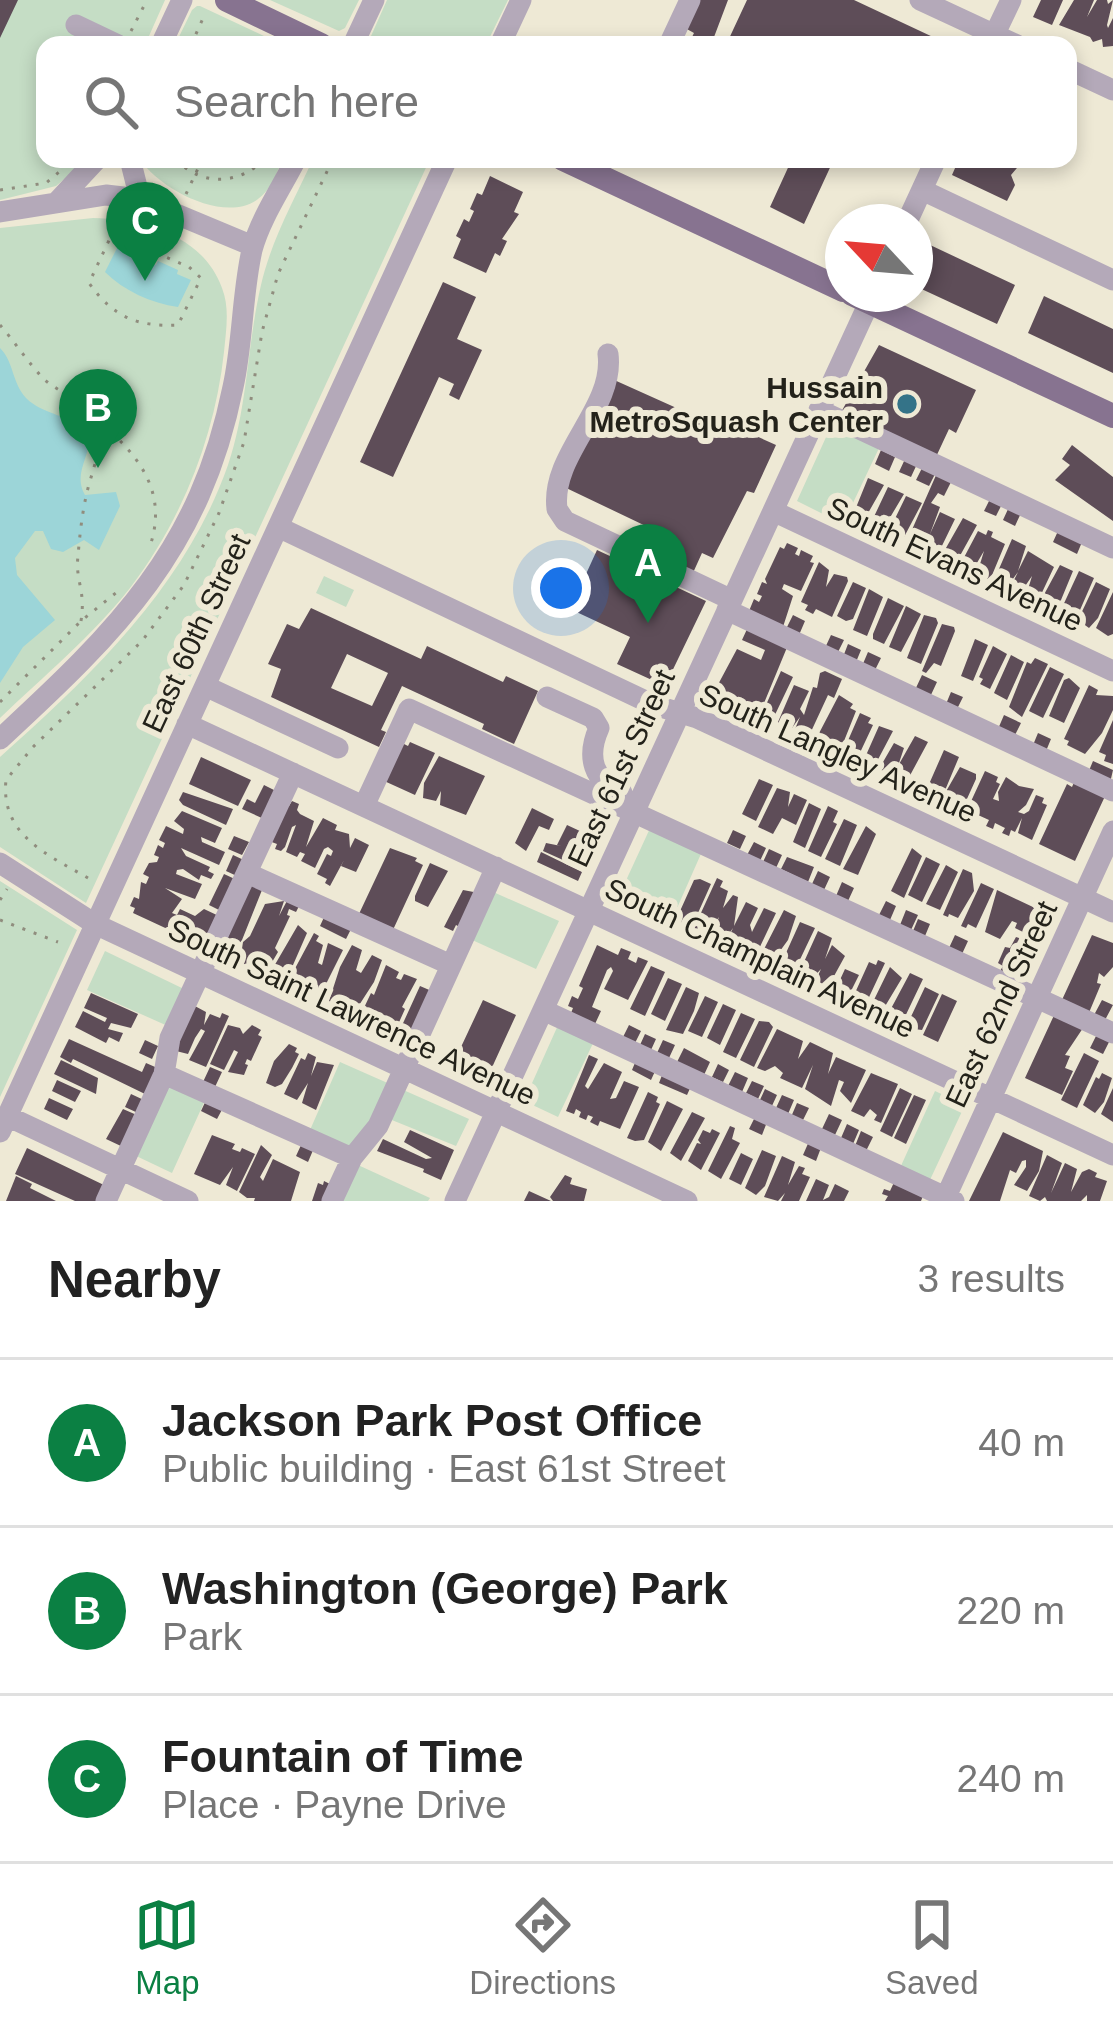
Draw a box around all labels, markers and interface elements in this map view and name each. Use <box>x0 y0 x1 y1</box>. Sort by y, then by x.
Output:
search box <box>36 36 1077 168</box>
icon: search <box>78 69 144 135</box>
text: Search here <box>174 76 419 127</box>
pin: C <box>106 182 184 281</box>
north arrow <box>825 204 933 312</box>
pin: B <box>59 369 137 468</box>
place label: Hussain MetroSquash Center <box>590 371 883 438</box>
marker: Hussain MetroSquash Center <box>894 391 920 417</box>
street label: South Evans Avenue <box>822 490 1088 638</box>
pin: A <box>609 524 687 623</box>
street label: East 60th Street <box>136 528 257 737</box>
your location <box>531 558 591 618</box>
street label: East 61st Street <box>561 664 681 872</box>
street label: South Langley Avenue <box>694 677 982 829</box>
street label: South Champlain Avenue <box>600 872 920 1044</box>
street label: East 62nd Street <box>939 895 1063 1112</box>
street label: South Saint Lawrence Avenue <box>163 912 541 1112</box>
text: Nearby <box>48 1251 221 1308</box>
text: 3 results <box>918 1257 1065 1300</box>
text: Jackson Park Post Office <box>162 1395 702 1446</box>
text: A <box>73 1421 101 1464</box>
text: 40 m <box>978 1421 1065 1464</box>
text: Public building · East 61st Street <box>162 1447 726 1490</box>
text: Washington (George) Park <box>162 1563 728 1614</box>
text: B <box>73 1589 101 1632</box>
text: 220 m <box>957 1589 1065 1632</box>
text: Park <box>162 1615 242 1658</box>
text: Fountain of Time <box>162 1731 524 1782</box>
text: C <box>73 1757 101 1800</box>
text: 240 m <box>957 1757 1065 1800</box>
text: Place · Payne Drive <box>162 1783 507 1826</box>
tab: Map <box>134 1892 200 2002</box>
tab: Directions <box>469 1892 616 2002</box>
tab: Saved <box>885 1892 979 2002</box>

